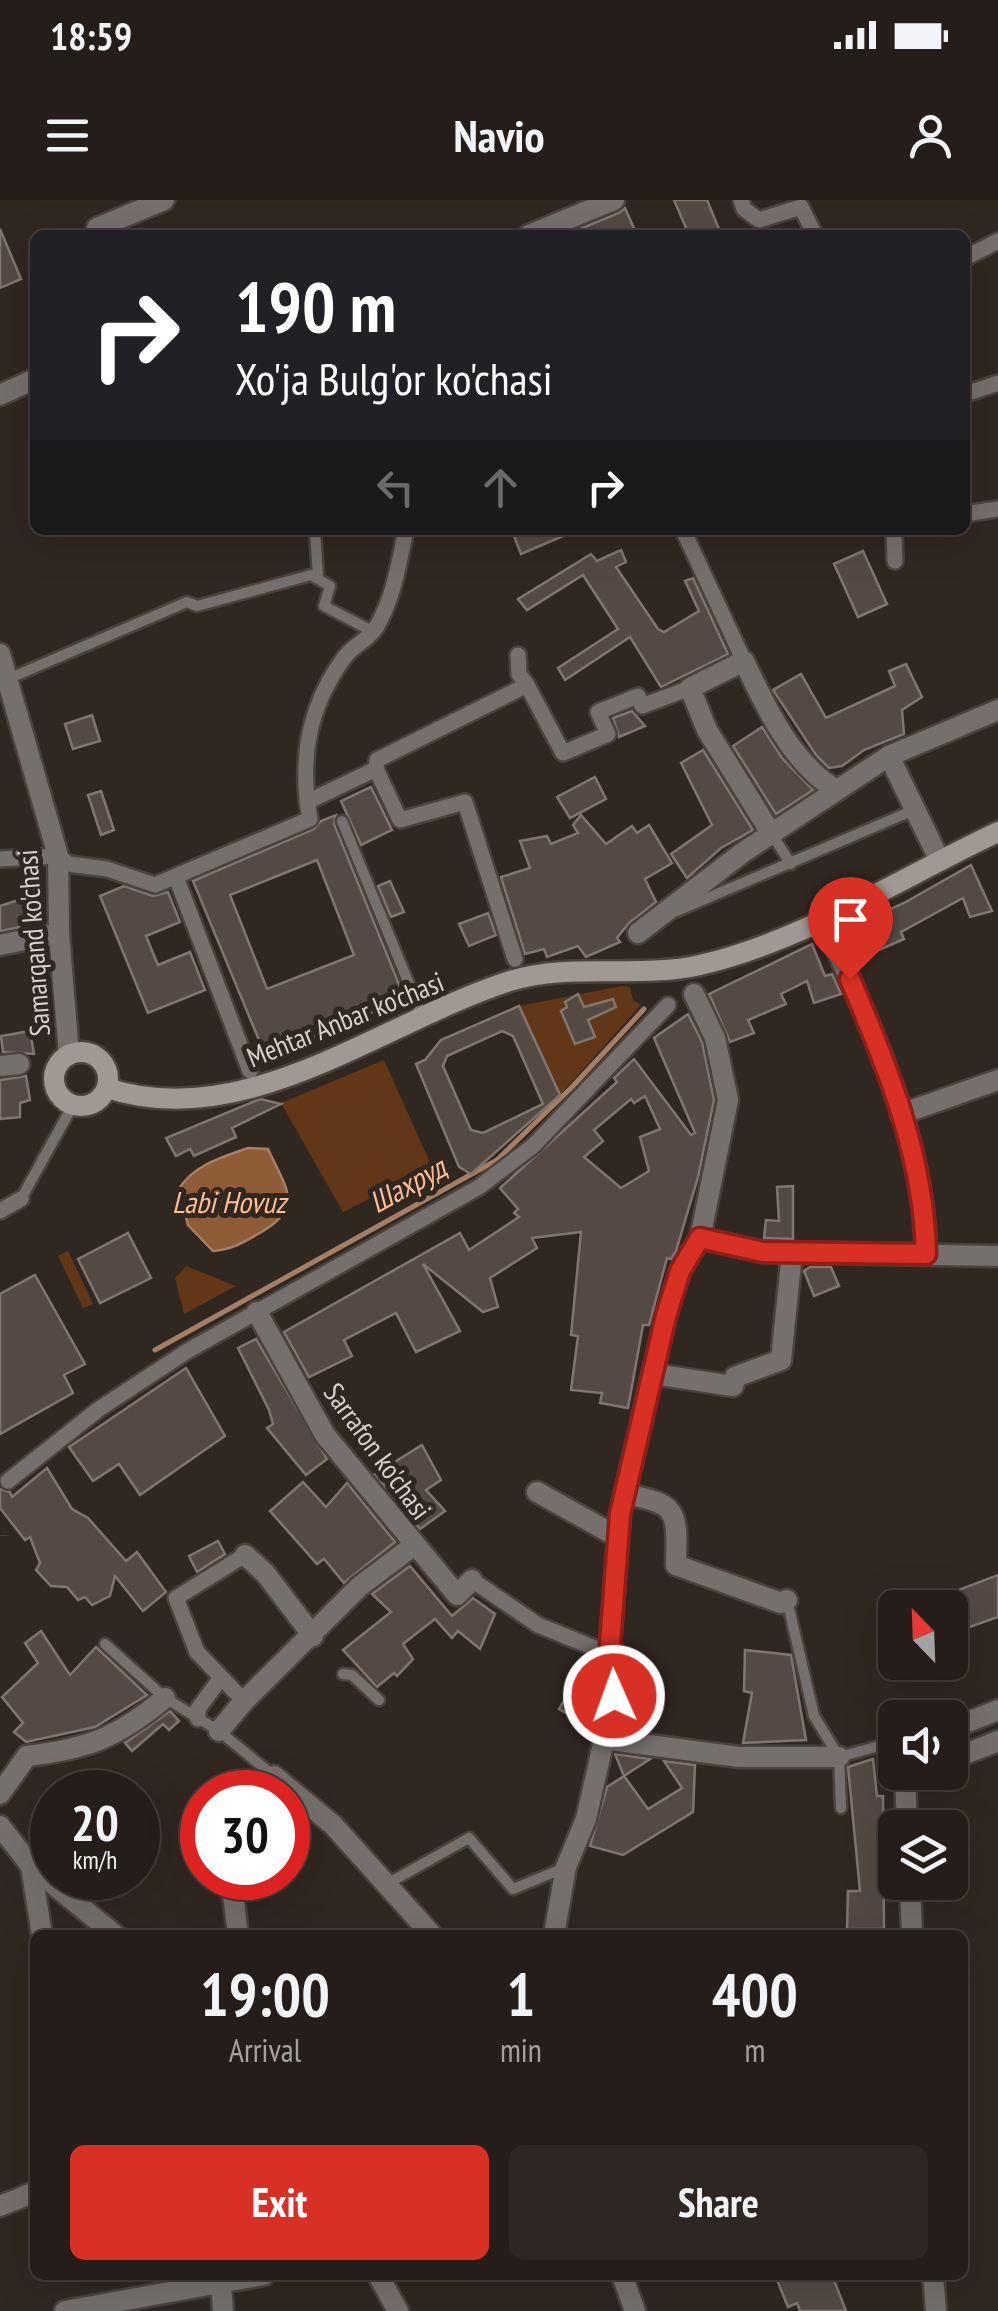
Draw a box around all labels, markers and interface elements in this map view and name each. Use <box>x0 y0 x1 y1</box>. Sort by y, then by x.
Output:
text: 18:59 <box>50 11 132 60</box>
text: Navio <box>454 106 545 164</box>
icon: menu <box>40 108 95 163</box>
icon: person <box>903 108 958 163</box>
text: 190 m <box>235 261 396 351</box>
icon: right <box>70 270 200 400</box>
text: Xo'ja Bulg'or ko'chasi <box>235 349 553 407</box>
icon: left <box>368 460 423 515</box>
icon: ahead <box>473 460 528 515</box>
icon: right <box>578 460 633 515</box>
street label: Samarqand ko'chasi <box>8 848 58 1038</box>
pin <box>808 877 893 980</box>
icon: arrive <box>823 892 878 947</box>
street label: Mehtar Anbar ko'chasi <box>241 963 449 1075</box>
water label: Шахруд <box>362 1146 454 1221</box>
water label: Labi Hovuz <box>172 1182 289 1221</box>
street label: Sarrafon ko'chasi <box>316 1375 440 1527</box>
north arrow <box>878 1590 968 1680</box>
map controls <box>878 1590 968 1900</box>
position arrow <box>562 1644 666 1748</box>
button: sound <box>878 1700 968 1790</box>
speed limit sign: 30 <box>180 1770 310 1900</box>
text: 20 <box>71 1790 119 1855</box>
button: layers <box>878 1810 968 1900</box>
text: km/h <box>73 1844 117 1876</box>
text: 19:00 <box>200 1955 330 2033</box>
text: 1 <box>507 1955 535 2033</box>
text: 400 <box>712 1955 798 2033</box>
text: Arrival <box>229 2029 301 2071</box>
text: min <box>500 2029 542 2071</box>
text: m <box>744 2029 765 2071</box>
button: Exit <box>70 2145 489 2260</box>
button: Share <box>509 2145 928 2260</box>

